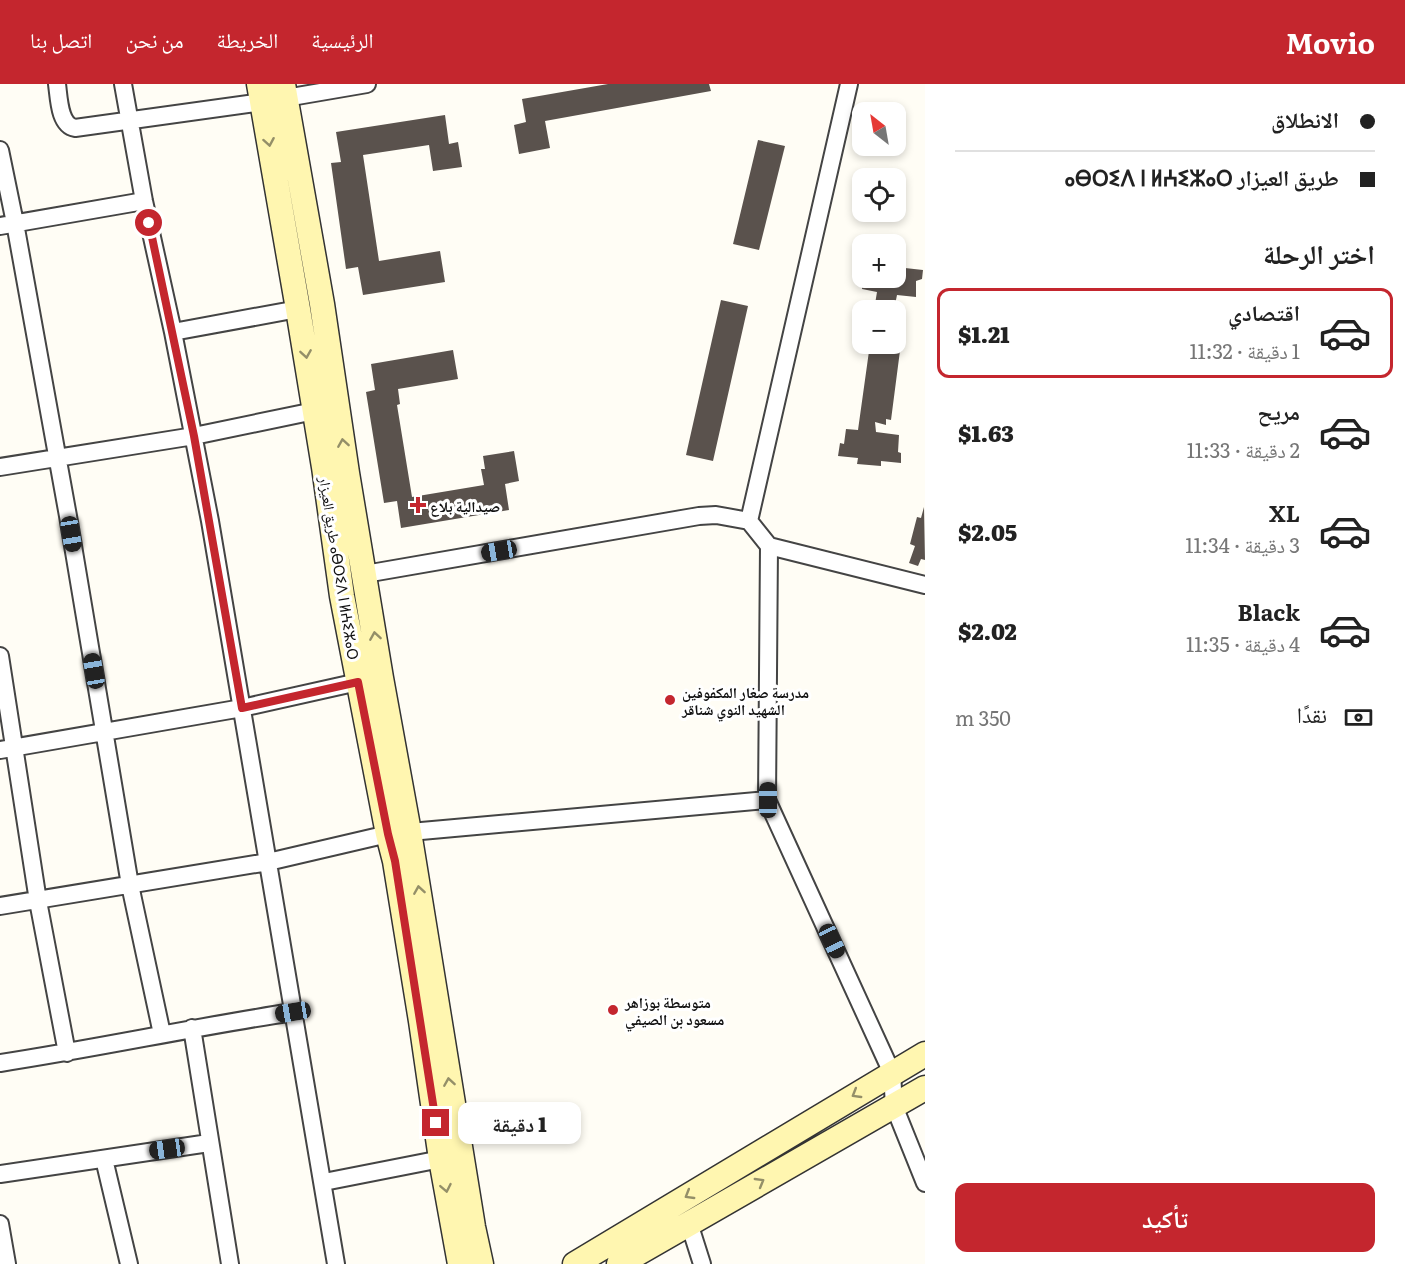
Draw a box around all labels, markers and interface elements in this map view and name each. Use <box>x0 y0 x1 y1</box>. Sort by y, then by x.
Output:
text: Movio <box>1286 21 1375 63</box>
text: اتصل بنا <box>30 23 92 54</box>
text: من نحن <box>125 23 183 54</box>
text: الخريطة <box>216 23 278 54</box>
text: الرئيسية <box>311 23 374 54</box>
north arrow <box>852 102 906 156</box>
map controls <box>852 102 906 354</box>
text: الانطلاق <box>1271 102 1339 135</box>
one-way arrow <box>262 136 275 146</box>
text: طريق العيزار ⴰⴱⵔⵉⴷ ⵏ ⵍⵄⵉⵣⴰⵔ <box>1064 160 1339 193</box>
button: locate <box>852 168 906 222</box>
route start <box>135 209 162 236</box>
text: اختر الرحلة <box>1263 232 1375 272</box>
button: + <box>852 234 906 288</box>
text: اقتصادي <box>1228 295 1300 328</box>
button: − <box>852 300 906 354</box>
icon: car <box>1318 306 1372 360</box>
text: $1.21 <box>958 317 1009 350</box>
text: 1 دقيقة · 11:32 <box>1189 335 1300 365</box>
one-way arrow <box>299 350 311 359</box>
text: مريح <box>1257 394 1300 427</box>
icon: car <box>1318 405 1372 459</box>
text: $1.63 <box>958 416 1014 449</box>
text: 2 دقيقة · 11:33 <box>1187 434 1300 464</box>
one-way arrow <box>337 439 349 448</box>
street label: طريق العيزار ⴰⴱⵔⵉⴷ ⵏ ⵍⵄⵉⵣⴰⵔ <box>314 474 366 661</box>
place label: صيدالية بلاع <box>430 494 500 517</box>
text: XL <box>1269 496 1300 529</box>
marker: صيدالية بلاع <box>411 498 425 512</box>
icon: car <box>1318 504 1372 558</box>
car <box>59 515 83 553</box>
text: $2.05 <box>958 515 1017 548</box>
text: 3 دقيقة · 11:34 <box>1185 529 1300 559</box>
car <box>480 539 518 563</box>
text: Black <box>1238 595 1300 628</box>
icon: car <box>1318 603 1372 657</box>
text: $2.02 <box>958 614 1017 647</box>
text: 4 دقيقة · 11:35 <box>1186 628 1300 658</box>
one-way arrow <box>369 631 381 640</box>
car <box>82 652 106 690</box>
place label: مدرسة صغار المكفوفين الشهيد النوي شناقر <box>681 680 809 721</box>
marker: مدرسة صغار المكفوفين الشهيد النوي شناقر <box>663 693 677 707</box>
text: نقدًا <box>1297 697 1327 730</box>
icon: cash <box>1342 701 1375 734</box>
text: 350 m <box>955 702 1011 732</box>
car <box>759 782 777 818</box>
one-way arrow <box>413 885 425 894</box>
car <box>816 921 848 961</box>
place label: متوسطة بوزاهر مسعود بن الصيفي <box>624 990 724 1031</box>
car <box>274 1000 312 1024</box>
marker: متوسطة بوزاهر مسعود بن الصيفي <box>606 1003 620 1017</box>
one-way arrow <box>443 1078 456 1088</box>
one-way arrow <box>852 1087 862 1099</box>
callout: 1 دقيقة <box>457 1102 580 1144</box>
text: 1 دقيقة <box>492 1108 547 1138</box>
route end <box>422 1109 449 1136</box>
car <box>148 1138 186 1160</box>
one-way arrow <box>754 1178 764 1190</box>
button: تأكيد <box>955 1183 1375 1252</box>
one-way arrow <box>440 1184 452 1193</box>
one-way arrow <box>685 1187 695 1199</box>

